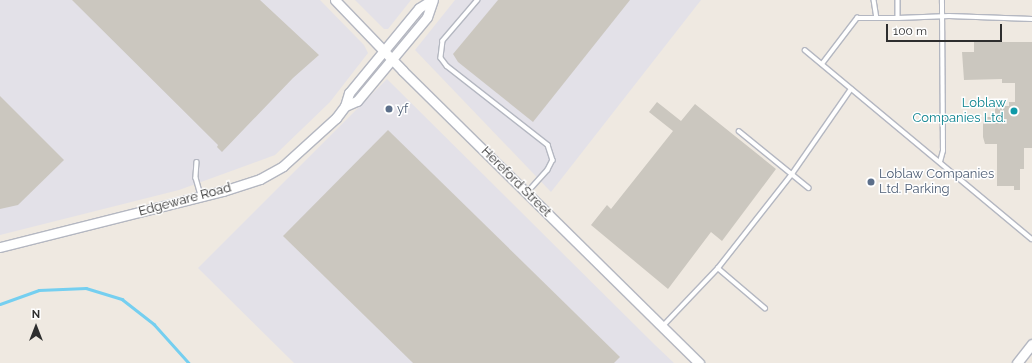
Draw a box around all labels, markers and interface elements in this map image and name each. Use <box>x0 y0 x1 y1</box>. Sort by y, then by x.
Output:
scale bar <box>888 16 1004 42</box>
text: 100 m <box>893 24 927 38</box>
place label: Loblaw Companies Ltd. <box>912 96 1006 127</box>
place label: yf <box>397 101 408 117</box>
marker: yf <box>384 104 394 114</box>
marker: Loblaw Companies Ltd. <box>1009 106 1019 116</box>
street label: Hereford Street <box>478 144 554 220</box>
place label: Loblaw Companies Ltd. Parking <box>879 167 995 198</box>
marker: Loblaw Companies Ltd. Parking <box>866 177 876 187</box>
street label: Edgeware Road <box>137 180 233 220</box>
north arrow <box>16 307 56 347</box>
text: N <box>32 308 40 321</box>

